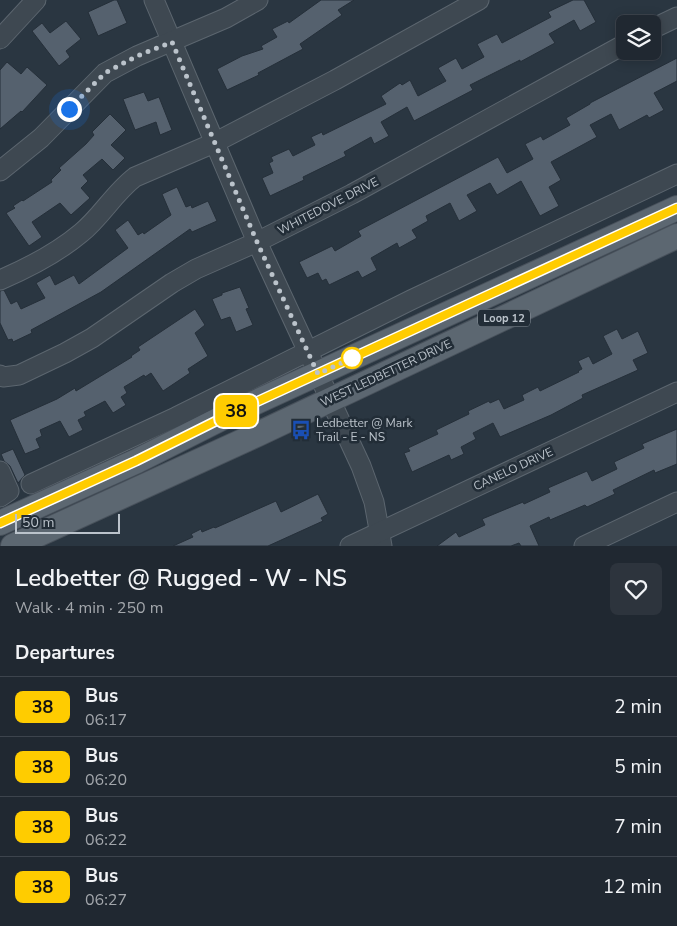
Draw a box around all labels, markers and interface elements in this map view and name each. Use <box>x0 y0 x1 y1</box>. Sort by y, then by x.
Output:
map controls <box>616 15 661 60</box>
button: layers <box>616 15 661 60</box>
your location <box>57 97 82 122</box>
street label: WHITEDOVE DRIVE <box>275 174 381 238</box>
road number: Loop 12 <box>478 310 530 326</box>
street label: WEST LEDBETTER DRIVE <box>318 336 454 410</box>
unlabelled marker <box>341 347 363 369</box>
line badge: 38 <box>214 395 258 427</box>
text: 38 <box>225 399 247 423</box>
place label: Ledbetter @ Mark Trail - E - NS <box>316 415 414 445</box>
bus stop icon: Ledbetter @ Mark Trail - E - NS <box>290 419 312 441</box>
street label: CANELO DRIVE <box>471 444 555 494</box>
scale bar <box>15 511 120 534</box>
text: 50 m <box>22 513 54 532</box>
text: Ledbetter @ Rugged - W - NS <box>15 562 347 594</box>
button: heart <box>610 563 662 615</box>
text: Walk · 4 min · 250 m <box>15 597 163 619</box>
text: Departures <box>15 640 115 666</box>
text: Bus <box>85 683 118 709</box>
text: 2 min <box>614 694 662 720</box>
text: 38 <box>32 695 53 719</box>
text: 06:17 <box>85 709 127 731</box>
text: Bus <box>85 743 118 769</box>
text: 5 min <box>614 754 662 780</box>
text: 38 <box>32 755 53 779</box>
text: 06:20 <box>85 769 127 791</box>
text: Bus <box>85 803 118 829</box>
text: 7 min <box>614 814 662 840</box>
text: 38 <box>32 815 53 839</box>
text: 06:22 <box>85 829 127 851</box>
text: Bus <box>85 863 118 889</box>
text: 12 min <box>603 874 662 900</box>
text: 38 <box>32 875 53 899</box>
text: 06:27 <box>85 889 127 911</box>

